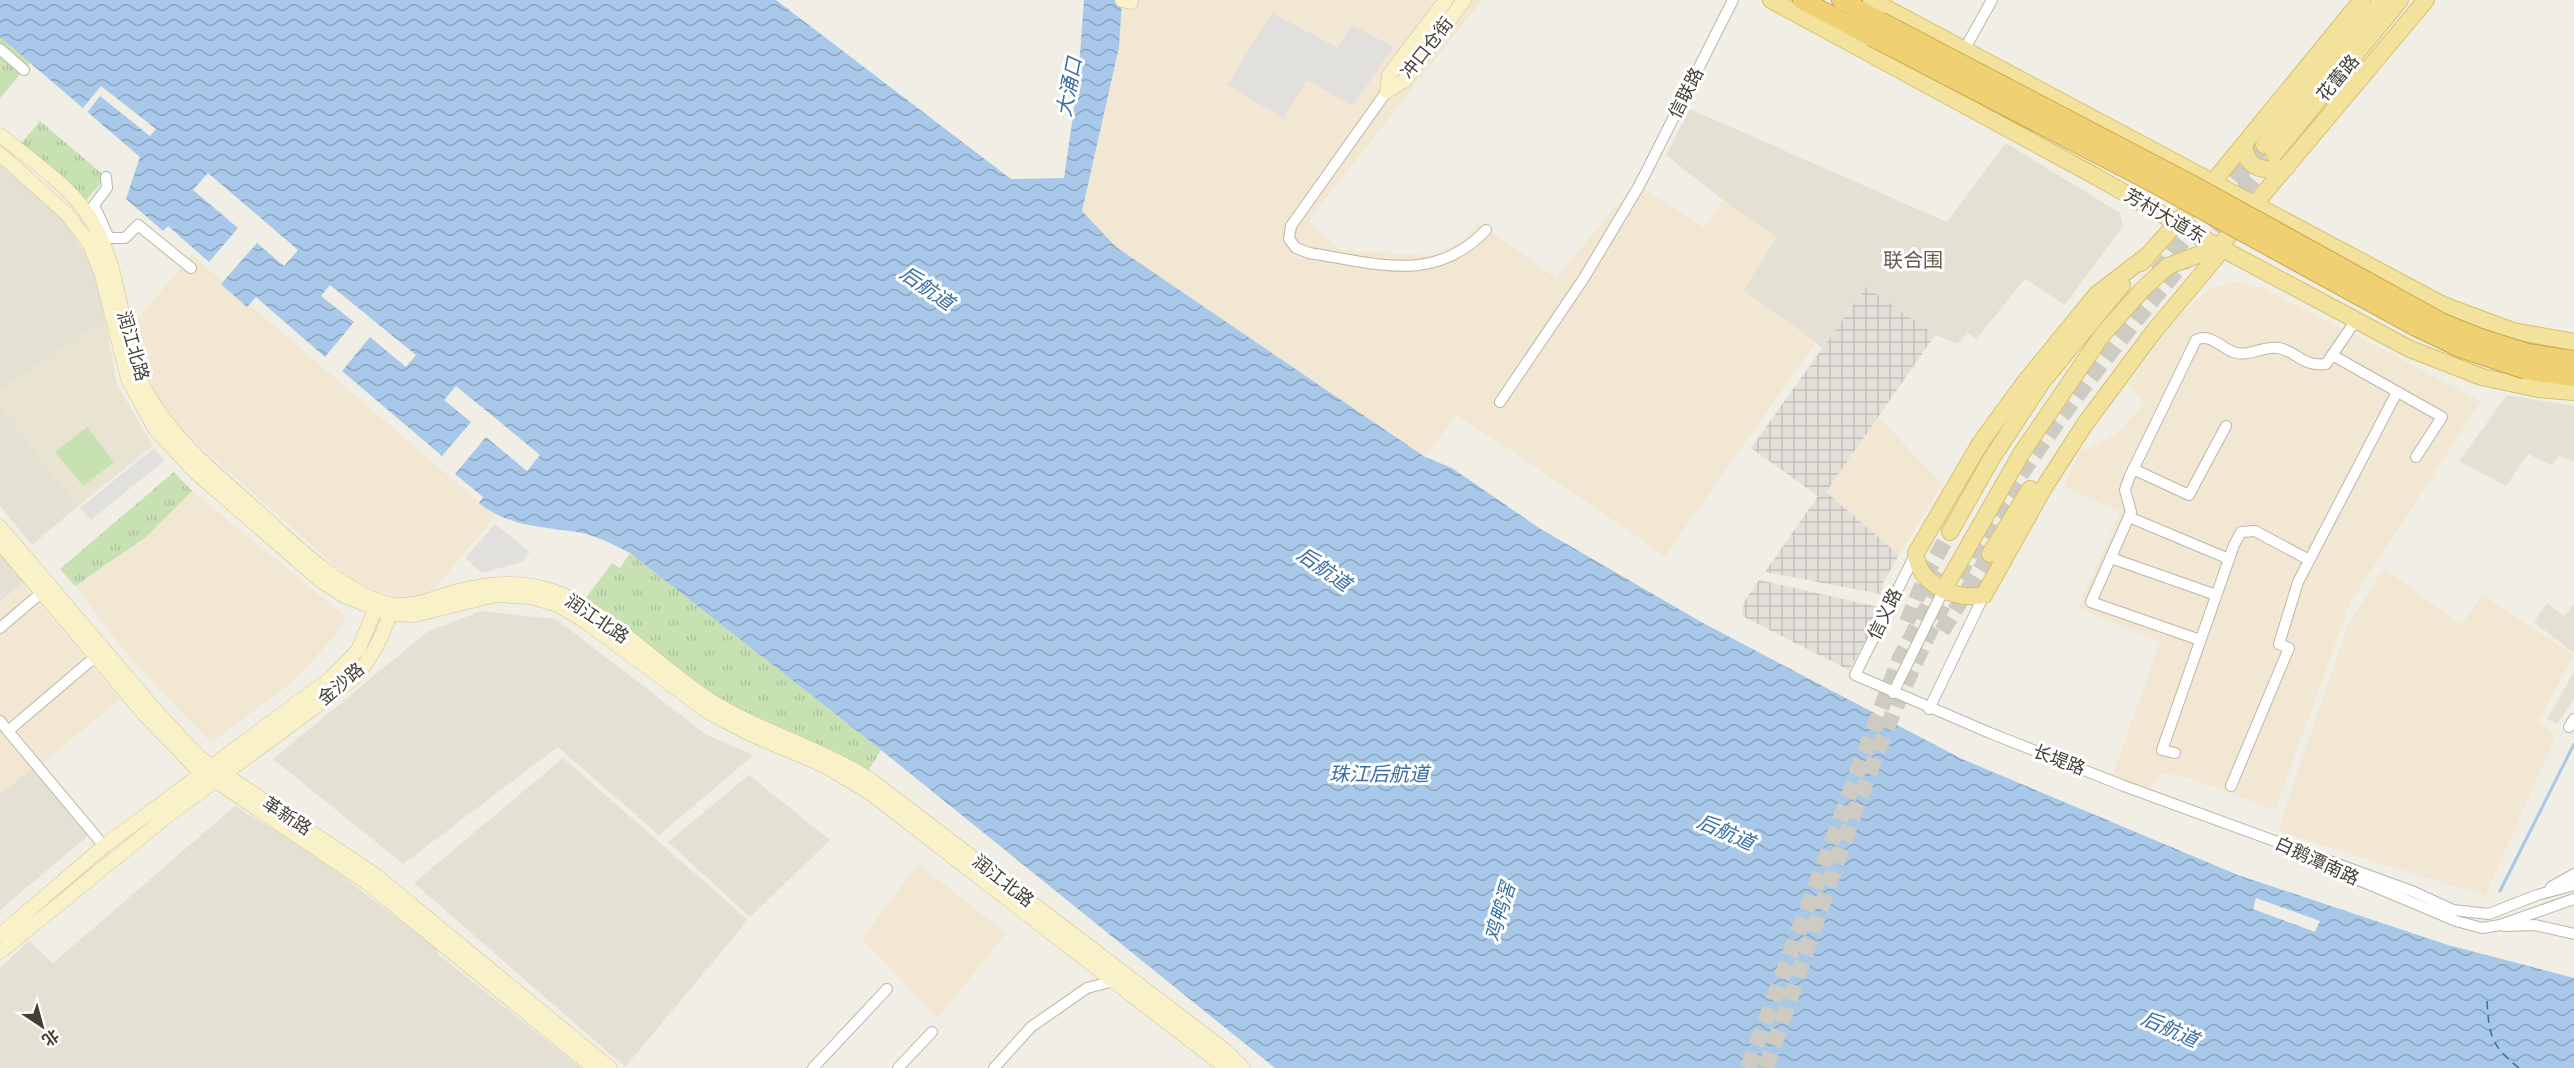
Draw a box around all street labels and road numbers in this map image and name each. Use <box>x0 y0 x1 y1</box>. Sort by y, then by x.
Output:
street label: 冲口仓街 <box>1396 13 1457 83</box>
street label: 花蕾路 <box>2312 50 2363 105</box>
street label: 信联路 <box>1664 64 1707 122</box>
street label: 芳村大道东 <box>2121 184 2209 247</box>
street label: 润江北路 <box>113 308 153 383</box>
street label: 信义路 <box>1863 585 1906 643</box>
street label: 润江北路 <box>562 590 633 647</box>
street label: 金沙路 <box>313 658 368 709</box>
street label: 长堤路 <box>2030 740 2088 779</box>
street label: 革新路 <box>259 792 316 839</box>
street label: 白鹅潭南路 <box>2272 832 2362 889</box>
street label: 润江北路 <box>968 850 1038 911</box>

